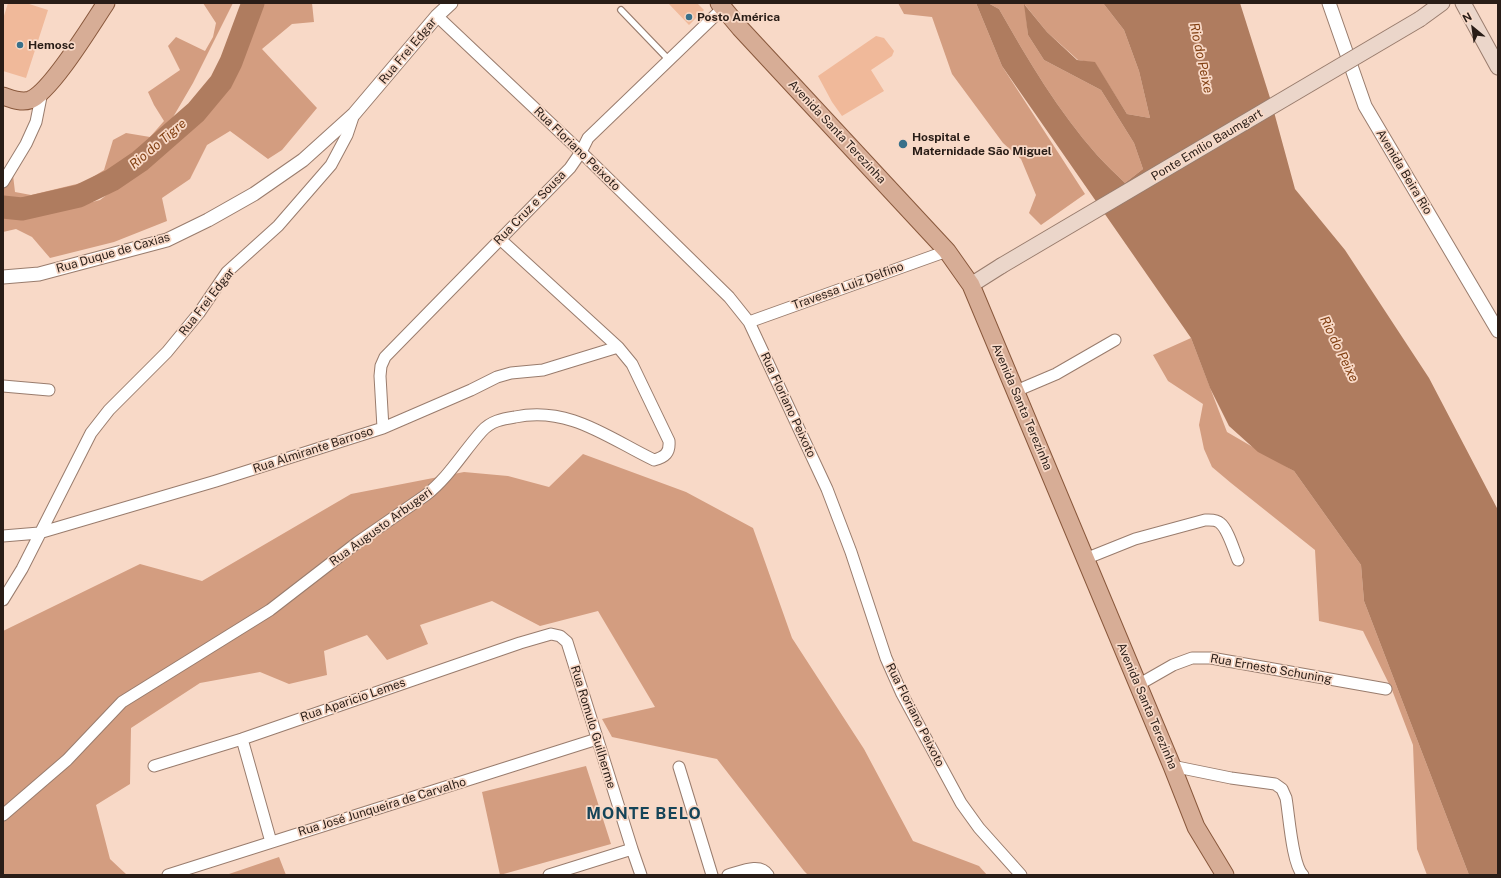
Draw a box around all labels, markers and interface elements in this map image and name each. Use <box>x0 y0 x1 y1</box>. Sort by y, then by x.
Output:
north arrow <box>1453 8 1493 48</box>
place label: Posto América <box>697 10 780 24</box>
text: N <box>1461 10 1474 25</box>
marker: Posto América <box>684 12 694 22</box>
street label: Rua Frei Edgar <box>376 15 440 87</box>
water label: Rio do Peixe <box>1186 21 1216 95</box>
place label: Hemosc <box>28 38 75 52</box>
marker: Hemosc <box>15 40 25 50</box>
street label: Avenida Santa Terezinha <box>785 77 889 187</box>
street label: Rua Floriano Peixoto <box>531 104 623 194</box>
street label: Ponte Emílio Baumgart <box>1149 106 1265 184</box>
water label: Rio do Tigre <box>126 116 190 172</box>
street label: Avenida Beira Rio <box>1373 127 1435 217</box>
place label: Hospital e Maternidade São Miguel <box>912 130 1052 158</box>
marker: Hospital e Maternidade São Miguel <box>897 138 909 150</box>
street label: Rua Cruz e Sousa <box>491 168 569 248</box>
street label: Rua Duque de Caxias <box>54 230 172 276</box>
street label: Travessa Luiz Delfino <box>790 259 906 313</box>
street label: Rua Frei Edgar <box>176 265 238 339</box>
water label: Rio do Peixe <box>1316 313 1362 385</box>
street label: Avenida Santa Terezinha <box>989 341 1055 473</box>
street label: Rua Floriano Peixoto <box>757 350 819 460</box>
street label: Rua Almirante Barroso <box>251 424 375 476</box>
street label: Rua Augusto Arbugeri <box>327 485 435 569</box>
street label: Avenida Santa Terezinha <box>1114 640 1180 772</box>
street label: Rua Ernesto Schuning <box>1209 651 1333 687</box>
street label: Rua Floriano Peixoto <box>883 661 947 769</box>
street label: Rua Romulo Guilherme <box>567 664 619 790</box>
street label: Rua Aparicio Lemes <box>299 675 407 725</box>
street label: Rua José Junqueira de Carvalho <box>296 775 468 839</box>
district label: MONTE BELO <box>586 804 702 824</box>

